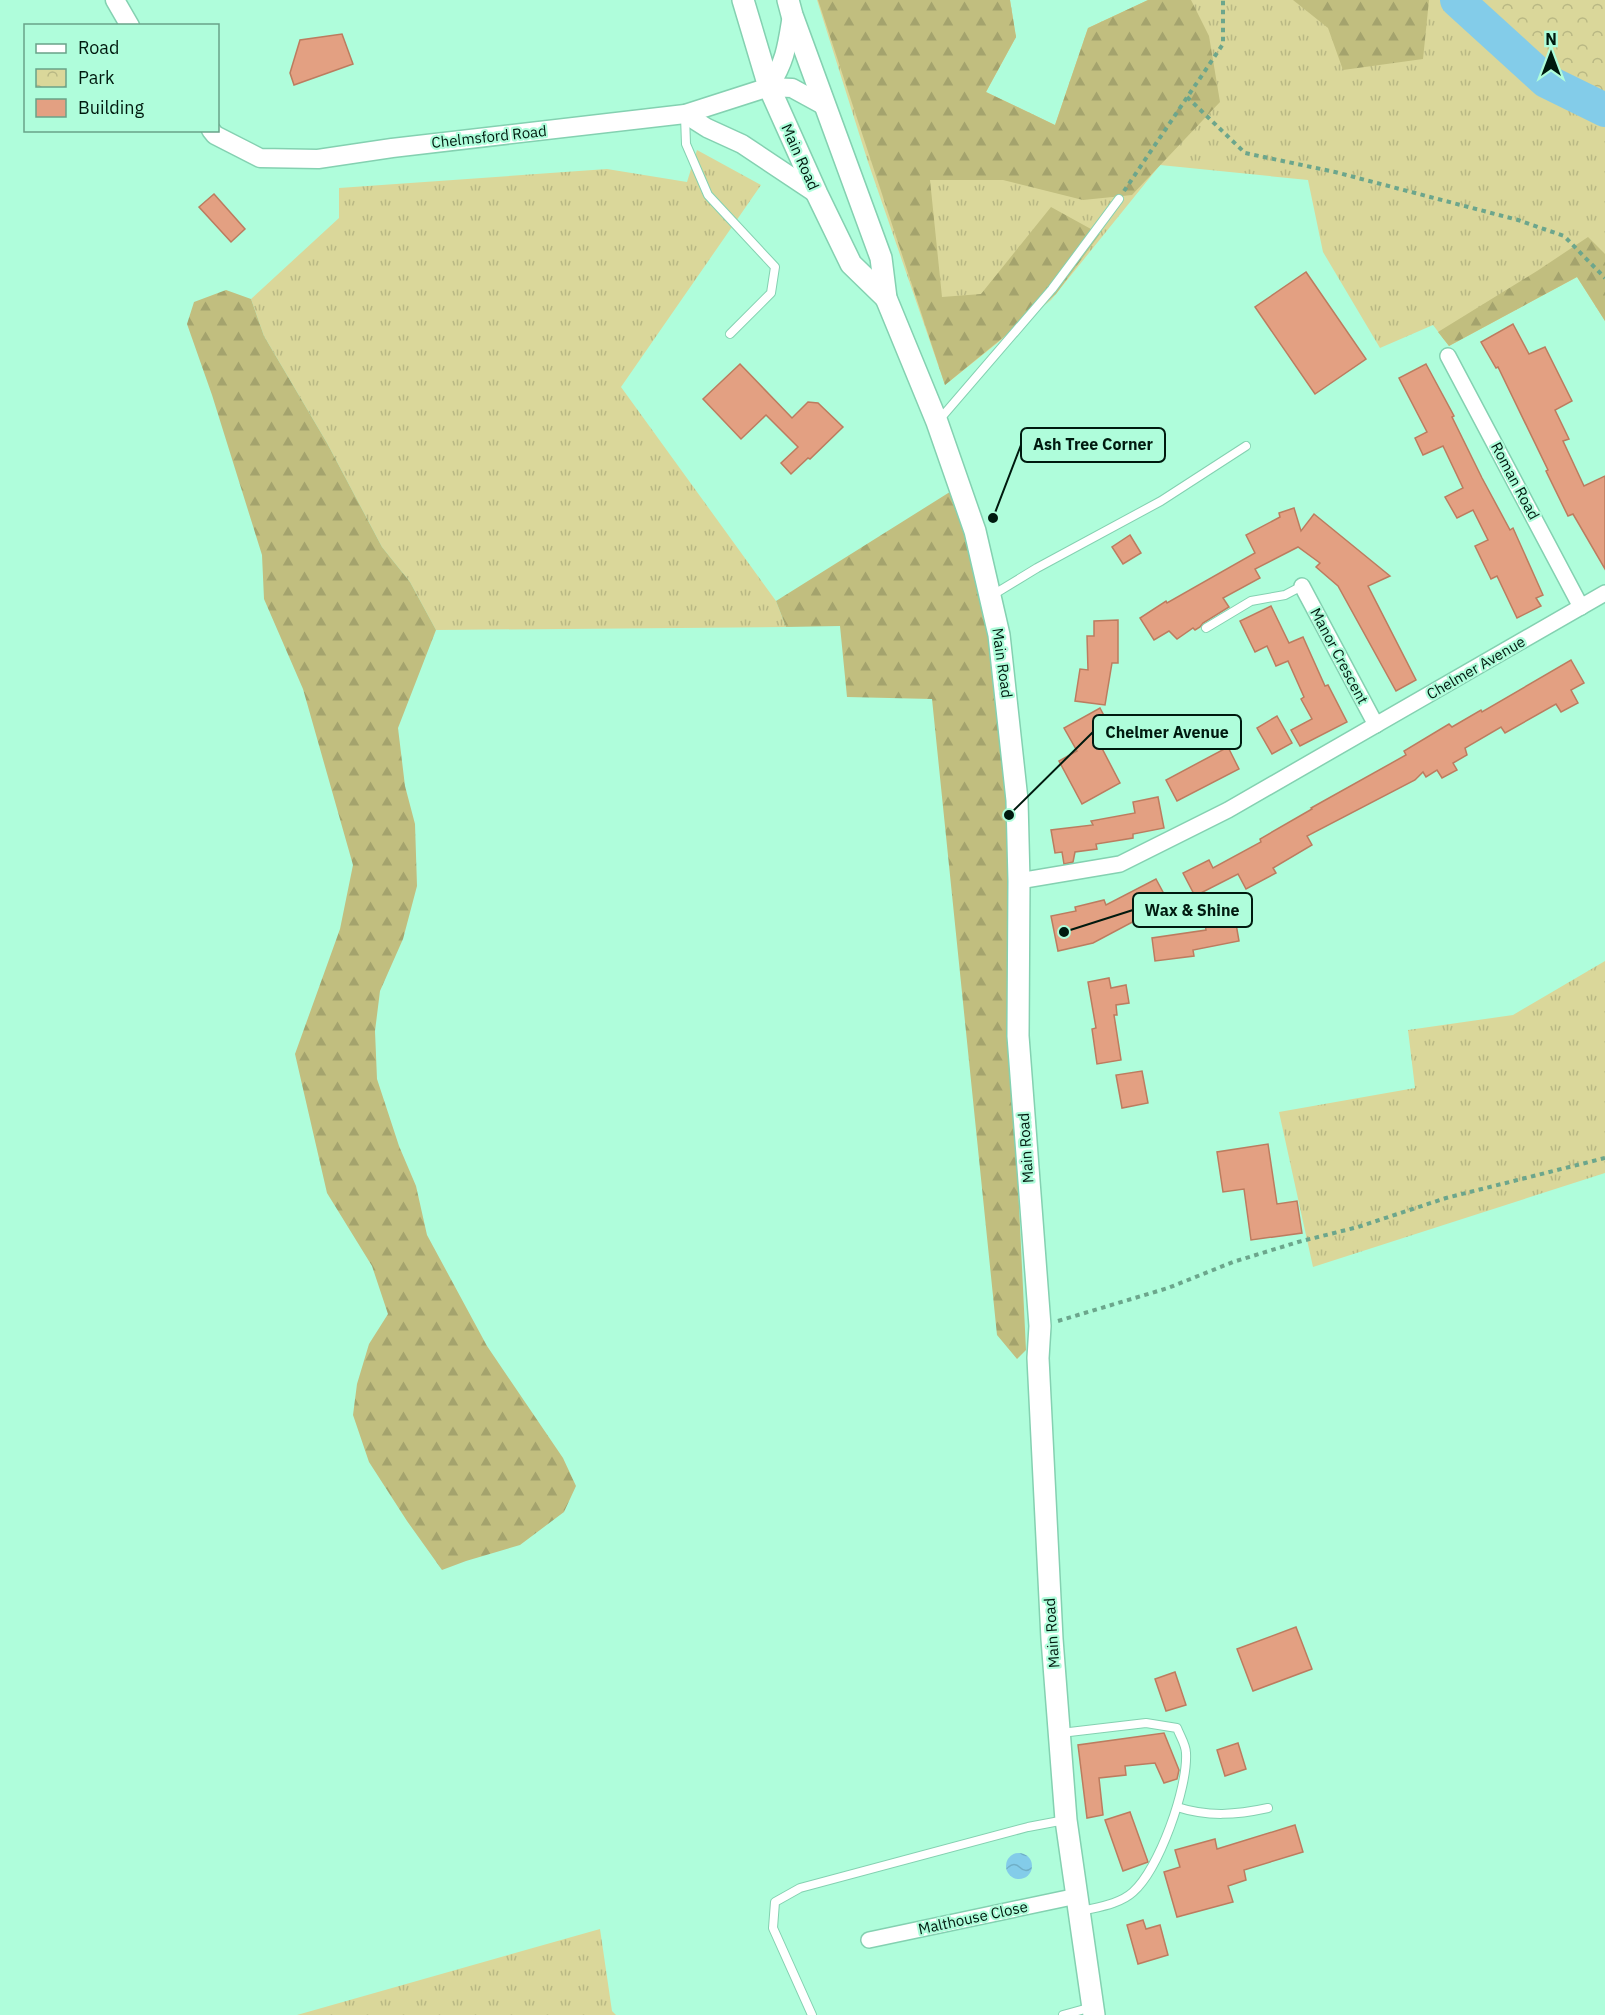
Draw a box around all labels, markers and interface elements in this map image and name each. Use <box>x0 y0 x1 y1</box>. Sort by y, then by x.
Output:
legend <box>24 24 219 132</box>
north arrow <box>1521 24 1581 84</box>
text: N <box>1545 29 1557 49</box>
text: Road <box>78 36 119 59</box>
text: Park <box>78 66 115 89</box>
text: Building <box>78 96 145 119</box>
street label: Chelmsford Road <box>430 121 548 152</box>
street label: Main Road <box>777 121 823 193</box>
callout: Ash Tree Corner <box>1021 428 1165 462</box>
text: Ash Tree Corner <box>1033 434 1154 454</box>
street label: Roman Road <box>1487 439 1544 523</box>
street label: Manor Crescent <box>1306 605 1373 707</box>
street label: Main Road <box>988 627 1017 699</box>
street label: Chelmer Avenue <box>1423 632 1528 703</box>
callout: Chelmer Avenue <box>1093 715 1241 749</box>
text: Chelmer Avenue <box>1105 722 1229 742</box>
callout: Wax & Shine <box>1133 893 1252 927</box>
text: Wax & Shine <box>1145 900 1239 920</box>
street label: Main Road <box>1014 1112 1037 1184</box>
street label: Main Road <box>1040 1597 1063 1669</box>
street label: Malthouse Close <box>916 1897 1029 1938</box>

